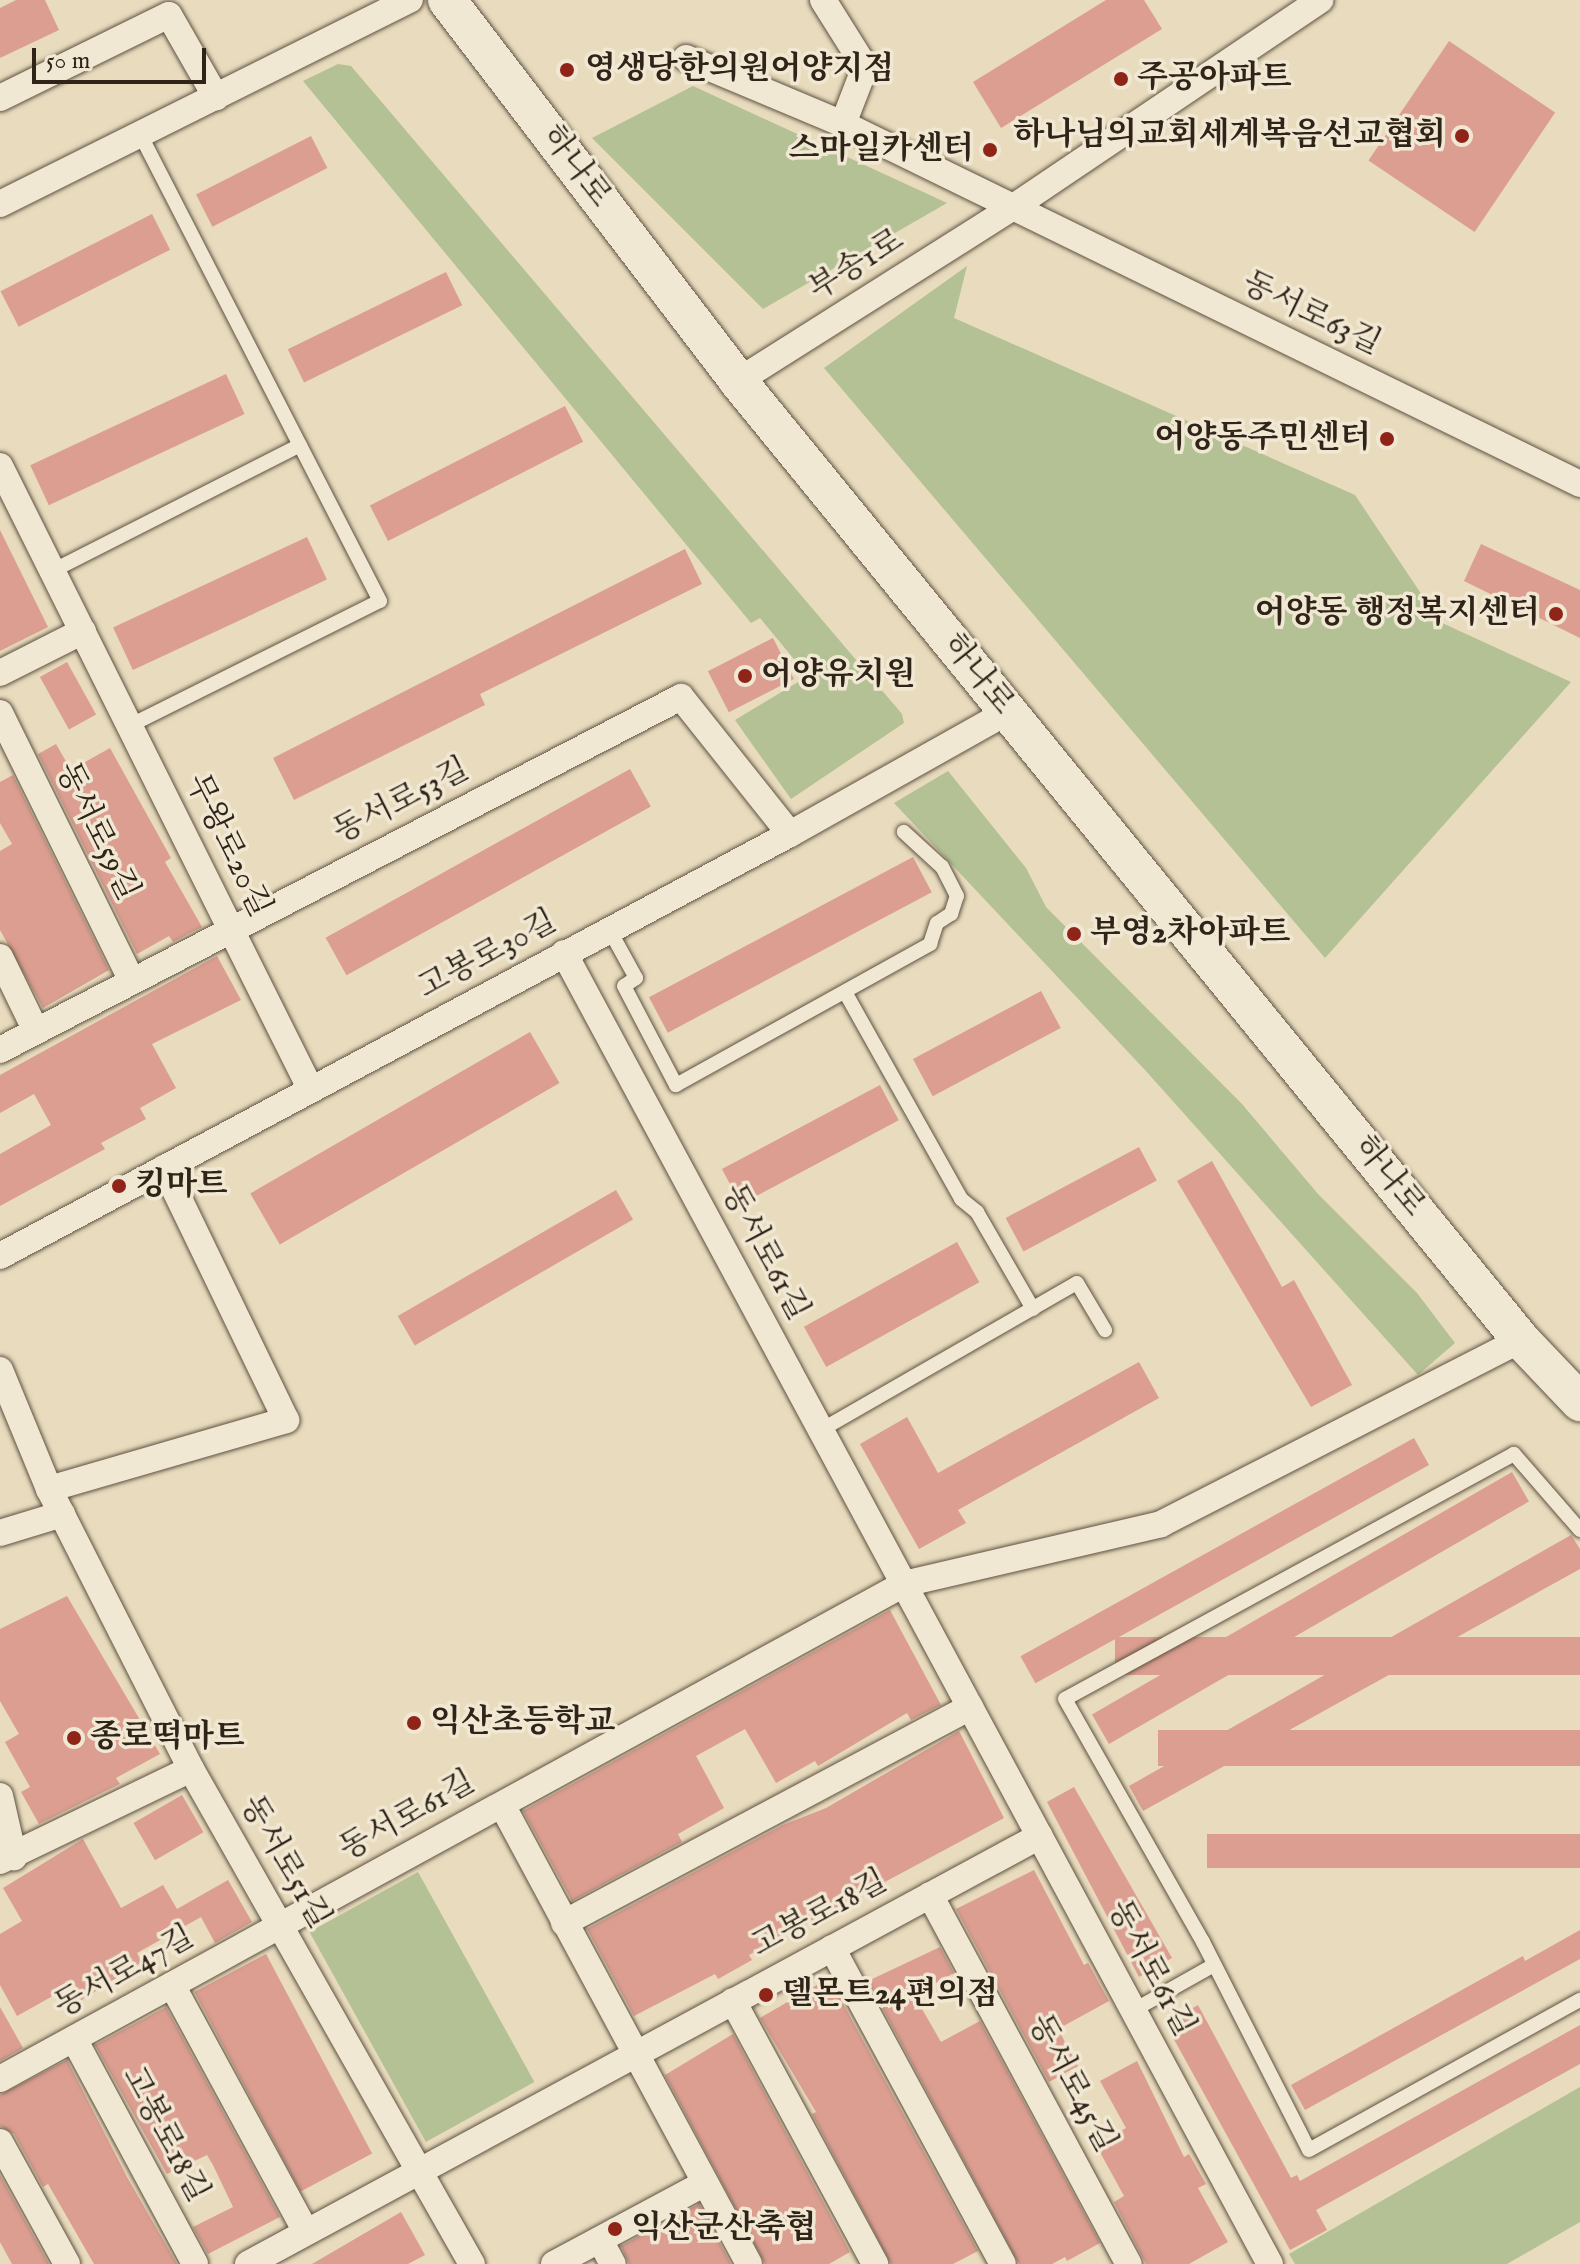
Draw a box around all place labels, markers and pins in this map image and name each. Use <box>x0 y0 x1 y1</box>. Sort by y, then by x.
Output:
place label: 영생당한의원어양지점 <box>585 51 894 89</box>
marker: 영생당한의원어양지점 <box>556 59 578 81</box>
place label: 주공아파트 <box>1137 60 1292 98</box>
marker: 주공아파트 <box>1112 70 1130 88</box>
place label: 하나님의교회세계복음선교협회 <box>1013 117 1446 155</box>
marker: 하나님의교회세계복음선교협회 <box>1453 127 1471 145</box>
place label: 스마일카센터 <box>789 131 974 169</box>
marker: 스마일카센터 <box>981 141 999 159</box>
place label: 어양동주민센터 <box>1155 420 1371 458</box>
marker: 어양동주민센터 <box>1378 430 1396 448</box>
place label: 어양동 행정복지센터 <box>1255 595 1540 633</box>
marker: 어양동 행정복지센터 <box>1547 605 1565 623</box>
place label: 어양유치원 <box>761 657 916 695</box>
marker: 어양유치원 <box>736 667 754 685</box>
place label: 부영2차아파트 <box>1090 915 1290 953</box>
marker: 부영2차아파트 <box>1065 925 1083 943</box>
place label: 킹마트 <box>135 1167 228 1205</box>
marker: 킹마트 <box>110 1177 128 1195</box>
place label: 익산초등학교 <box>430 1704 615 1742</box>
marker: 익산초등학교 <box>405 1714 423 1732</box>
place label: 종로떡마트 <box>90 1719 245 1757</box>
marker: 종로떡마트 <box>65 1729 83 1747</box>
place label: 델몬트24편의점 <box>782 1976 998 2014</box>
marker: 델몬트24편의점 <box>757 1986 775 2004</box>
place label: 익산군산축협 <box>631 2210 816 2248</box>
marker: 익산군산축협 <box>606 2220 624 2238</box>

